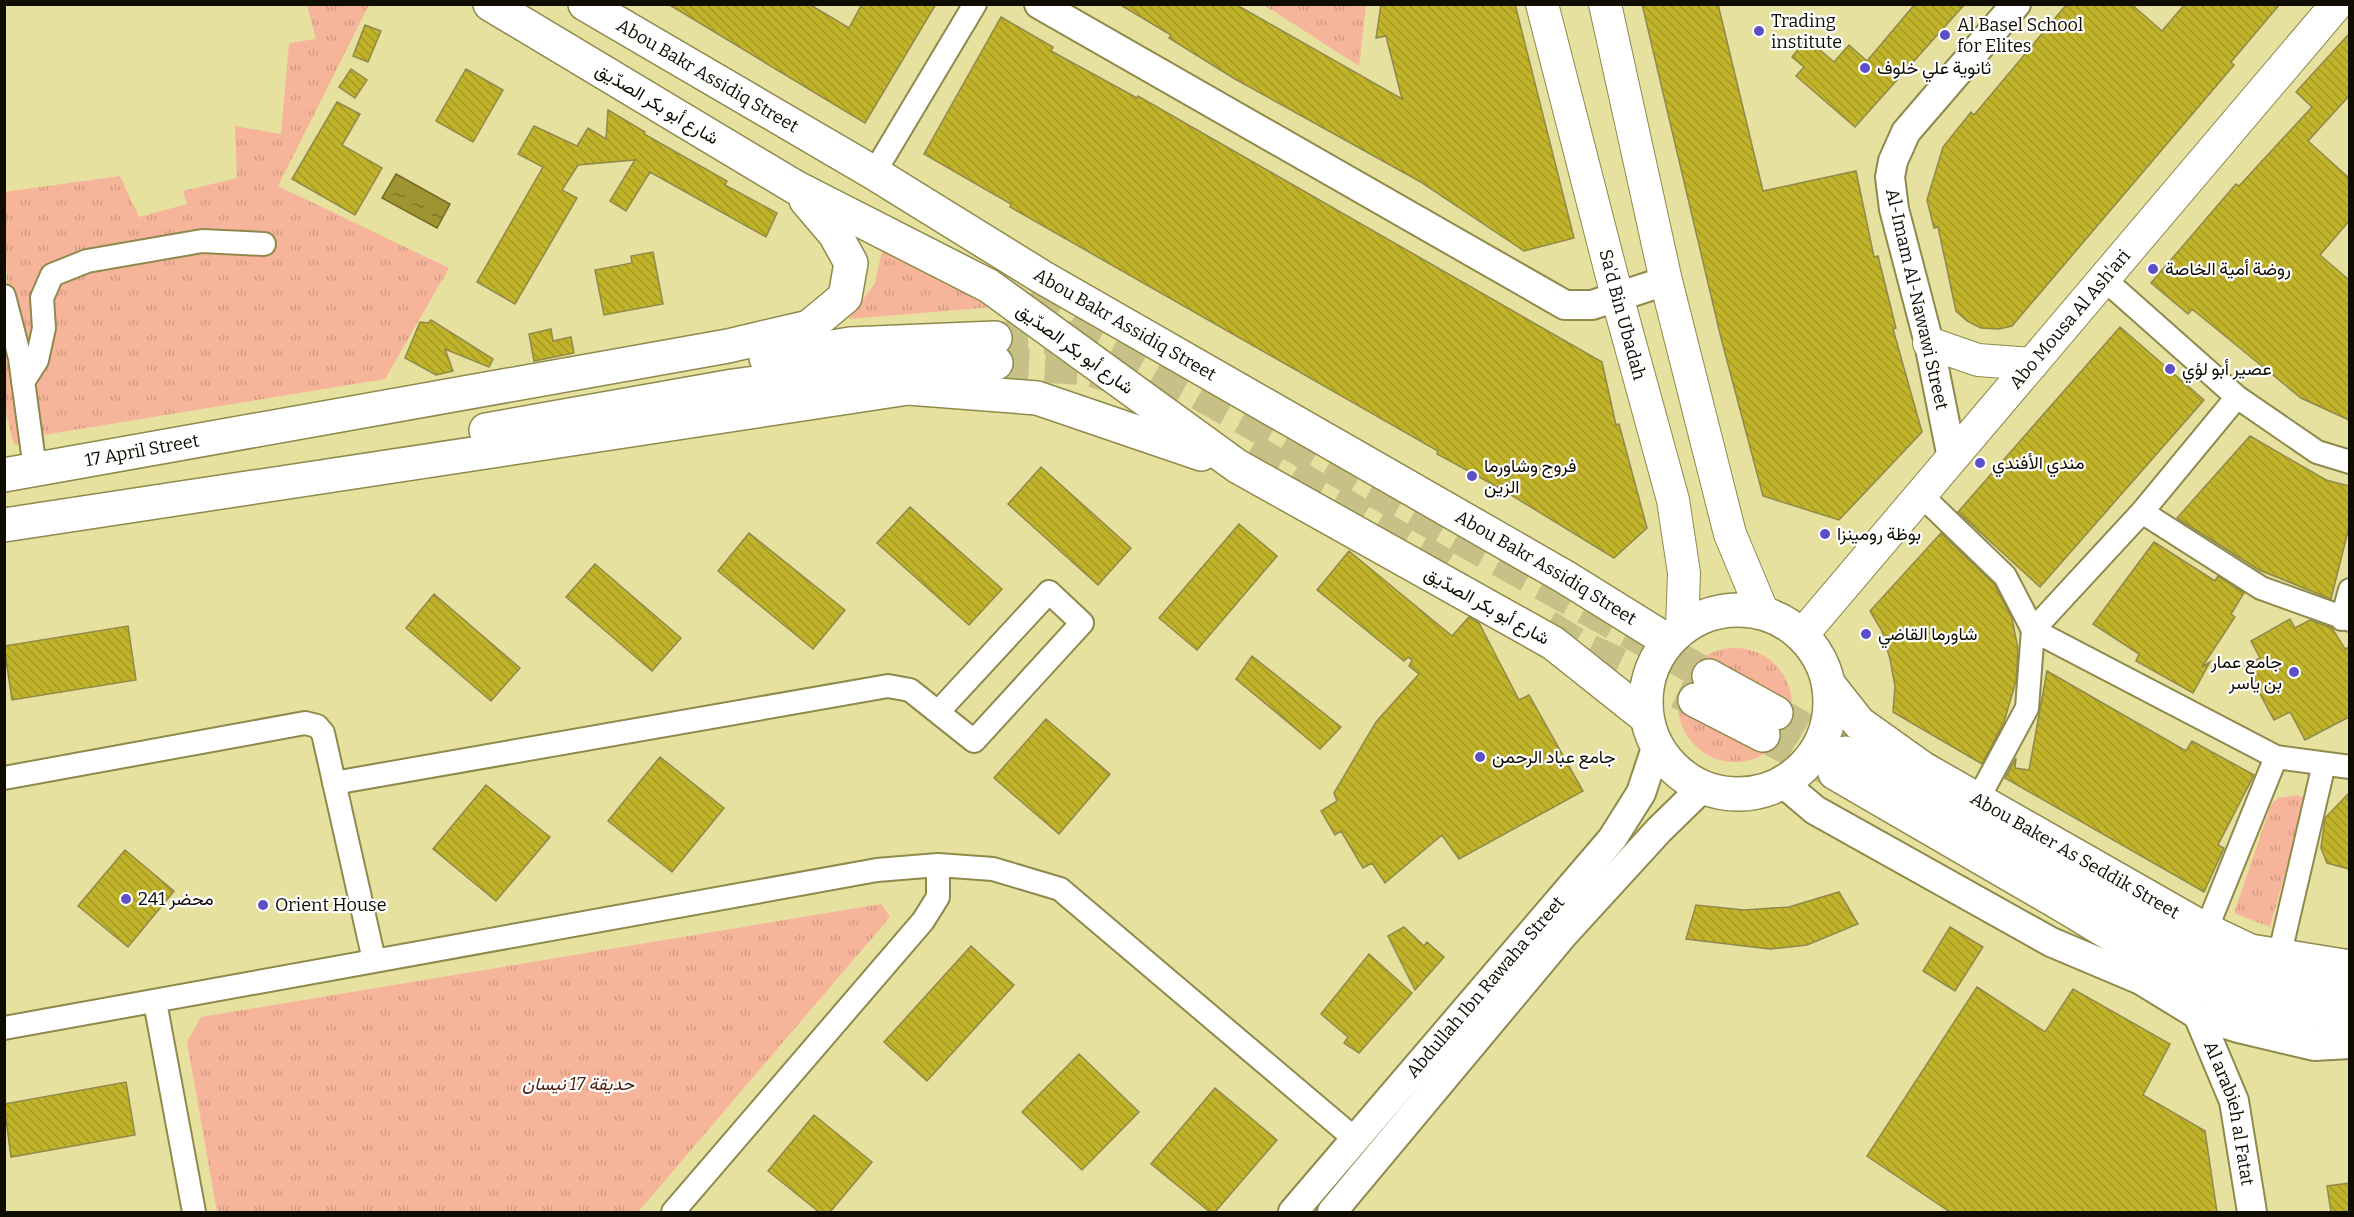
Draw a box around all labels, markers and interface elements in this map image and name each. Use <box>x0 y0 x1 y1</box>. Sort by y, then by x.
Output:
place label: Trading institute <box>1771 10 1842 53</box>
street label: Abou Bakr Assidiq Street <box>613 14 803 138</box>
place label: Al Basel School for Elites <box>1957 14 2083 57</box>
marker: Trading institute <box>1752 24 1766 38</box>
marker: Al Basel School for Elites <box>1938 28 1952 42</box>
place label: ثانوية علي خلوف <box>1877 57 1991 83</box>
street label: شارع أبو بكر الصدّيق <box>591 59 723 150</box>
marker: ثانوية علي خلوف <box>1858 61 1872 75</box>
street label: Al-Imam Al-Nawawi Street <box>1881 186 1953 412</box>
street label: Abo Mousa Al Ash'ari <box>2004 245 2135 393</box>
street label: Sa'd Bin Ubadah <box>1595 247 1651 382</box>
place label: روضة أمية الخاصة <box>2165 258 2291 280</box>
marker: روضة أمية الخاصة <box>2146 262 2160 276</box>
street label: Abou Bakr Assidiq Street <box>1030 264 1220 386</box>
street label: شارع أبو بكر الصدّيق <box>1011 299 1138 400</box>
place label: عصير أبو لؤي <box>2182 358 2272 384</box>
marker: عصير أبو لؤي <box>2163 362 2177 376</box>
street label: 17 April Street <box>83 429 201 471</box>
place label: مندي الأفندي <box>1992 452 2085 478</box>
place label: فروج وشاورما الزين <box>1484 455 1577 498</box>
marker: مندي الأفندي <box>1973 456 1987 470</box>
marker: فروج وشاورما الزين <box>1465 469 1479 483</box>
street label: Abou Bakr Assidiq Street <box>1451 505 1641 630</box>
place label: بوظة رومينزا <box>1837 523 1921 545</box>
marker: بوظة رومينزا <box>1818 527 1832 541</box>
street label: شارع أبو بكر الصدّيق <box>1420 562 1553 650</box>
place label: شاورما القاضي <box>1878 623 1977 649</box>
marker: شاورما القاضي <box>1859 627 1873 641</box>
place label: جامع عمار بن ياسر <box>2210 651 2282 694</box>
marker: جامع عمار بن ياسر <box>2287 665 2301 679</box>
place label: جامع عباد الرحمن <box>1492 746 1616 769</box>
marker: جامع عباد الرحمن <box>1473 750 1487 764</box>
street label: Abou Baker As Seddik Street <box>1967 787 2184 924</box>
place label: محضر 241 <box>138 888 214 910</box>
street label: Abdullah Ibn Rawaha Street <box>1402 891 1569 1082</box>
marker: محضر 241 <box>119 892 133 906</box>
place label: Orient House <box>275 894 387 916</box>
marker: Orient House <box>256 898 270 912</box>
street label: Al arabieh al Fatat <box>2199 1038 2259 1188</box>
park label: حديقة 17 نيسان <box>522 1073 635 1095</box>

